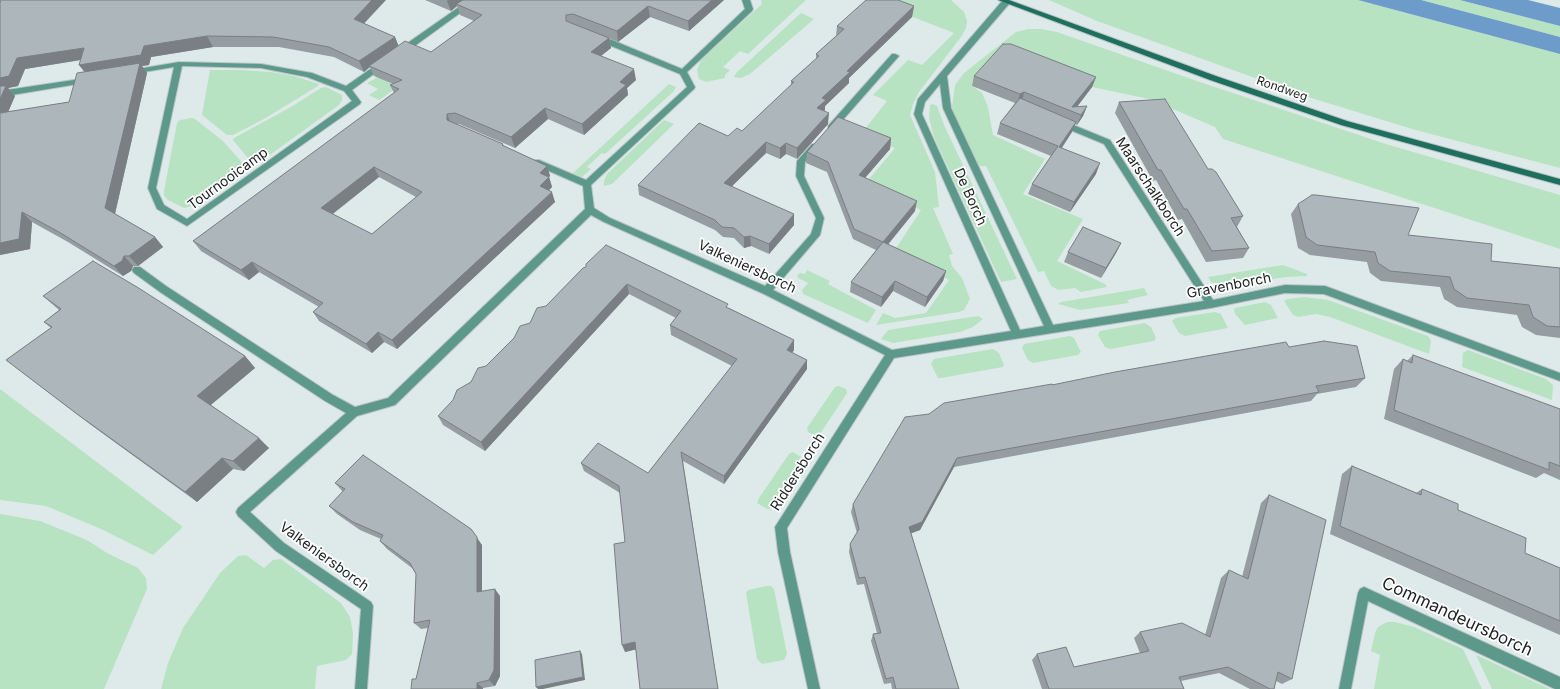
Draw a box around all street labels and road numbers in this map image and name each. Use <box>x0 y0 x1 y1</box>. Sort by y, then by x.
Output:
street label: Rondweg <box>1255 74 1309 104</box>
street label: Maarschalkborch <box>1112 134 1188 240</box>
street label: Tournooicamp <box>184 144 272 214</box>
street label: De Borch <box>950 166 990 228</box>
street label: Valkeniersborch <box>695 237 799 297</box>
street label: Gravenborch <box>1185 270 1273 302</box>
street label: Riddersborch <box>767 430 829 514</box>
street label: Valkeniersborch <box>276 519 372 595</box>
street label: Commandeursborch <box>1378 573 1536 661</box>

